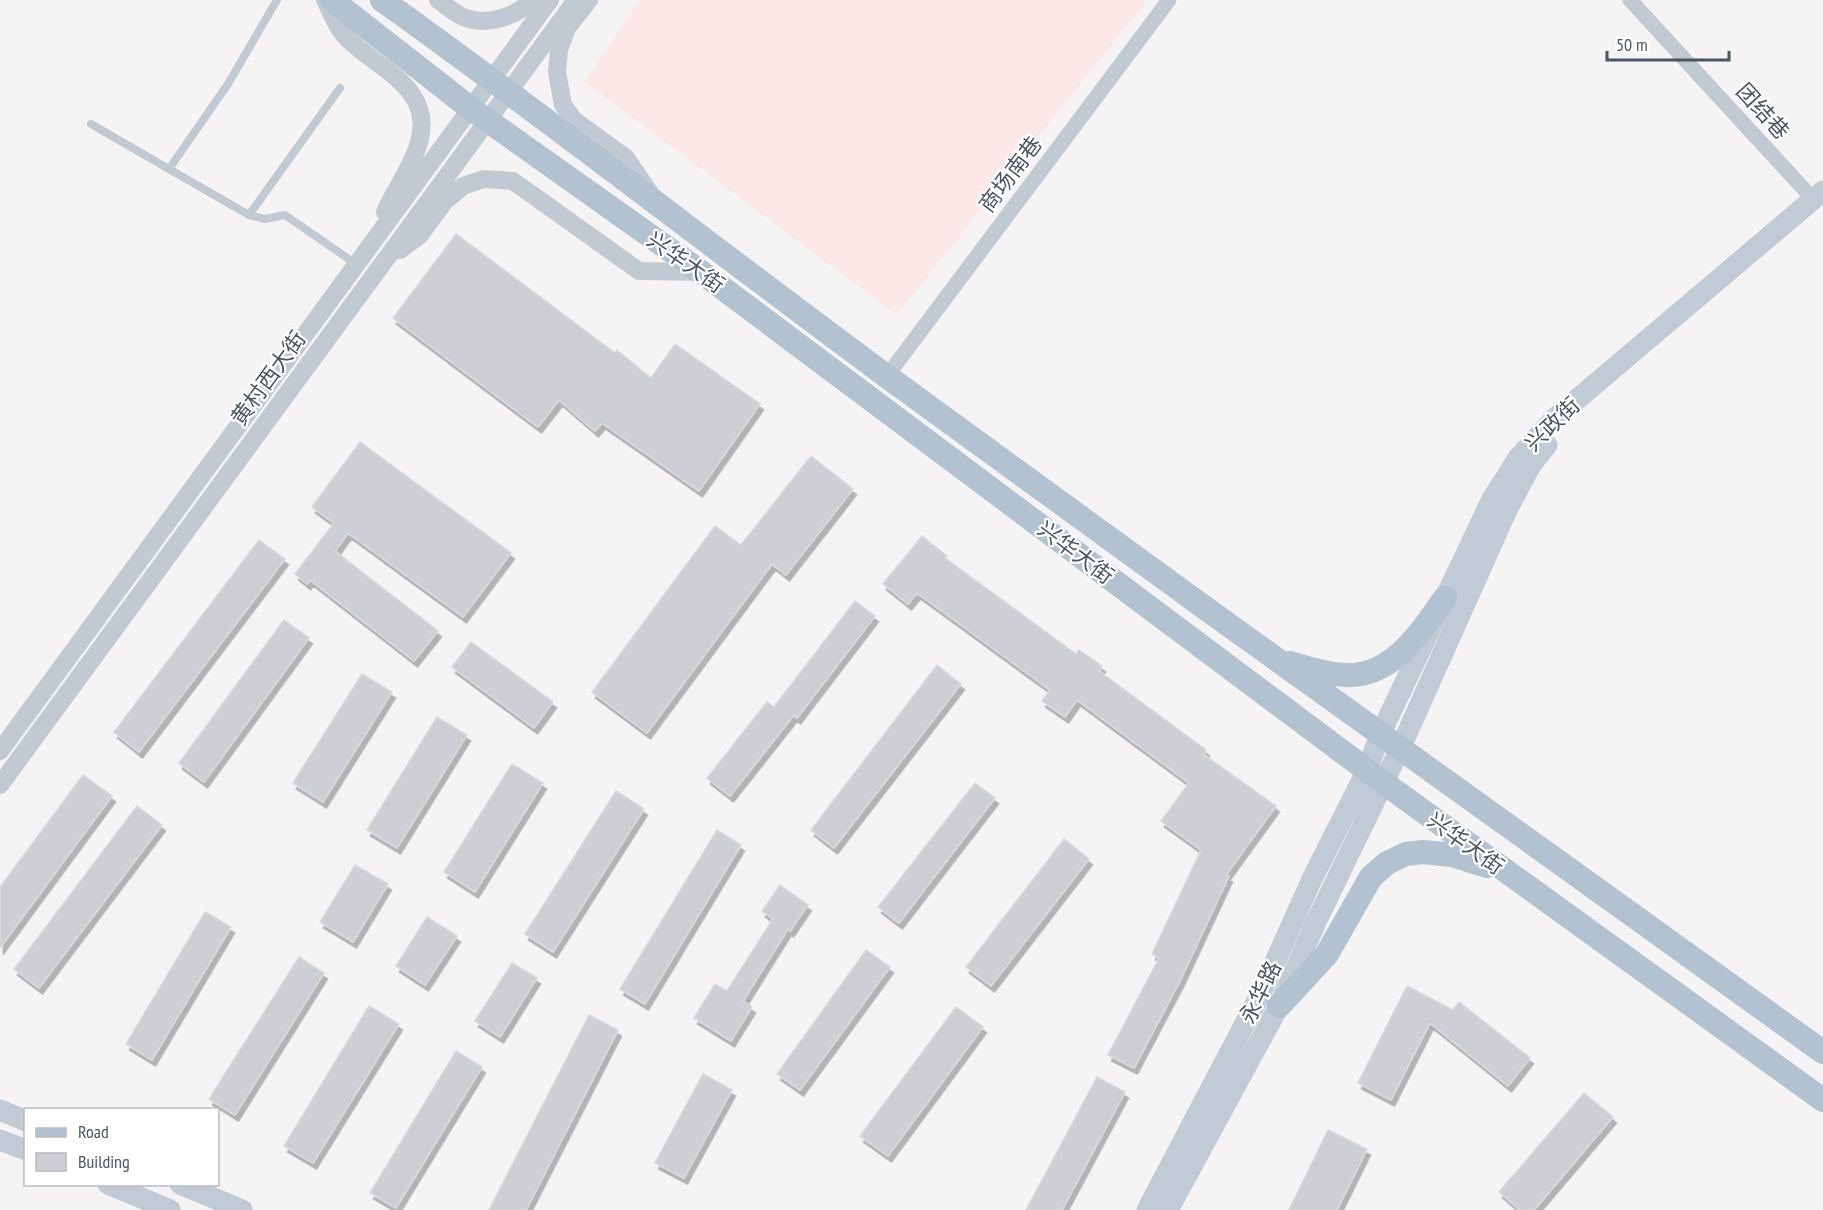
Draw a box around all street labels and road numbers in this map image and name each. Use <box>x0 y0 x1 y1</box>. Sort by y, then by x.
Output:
street label: 团结巷 <box>1731 77 1795 145</box>
street label: 商场南巷 <box>972 130 1048 218</box>
street label: 兴华大街 <box>642 225 730 299</box>
street label: 黄村西大街 <box>224 325 312 431</box>
street label: 兴政街 <box>1519 391 1585 457</box>
street label: 兴华大街 <box>1032 514 1120 590</box>
street label: 兴华大街 <box>1422 806 1510 880</box>
street label: 永华路 <box>1233 956 1287 1028</box>

